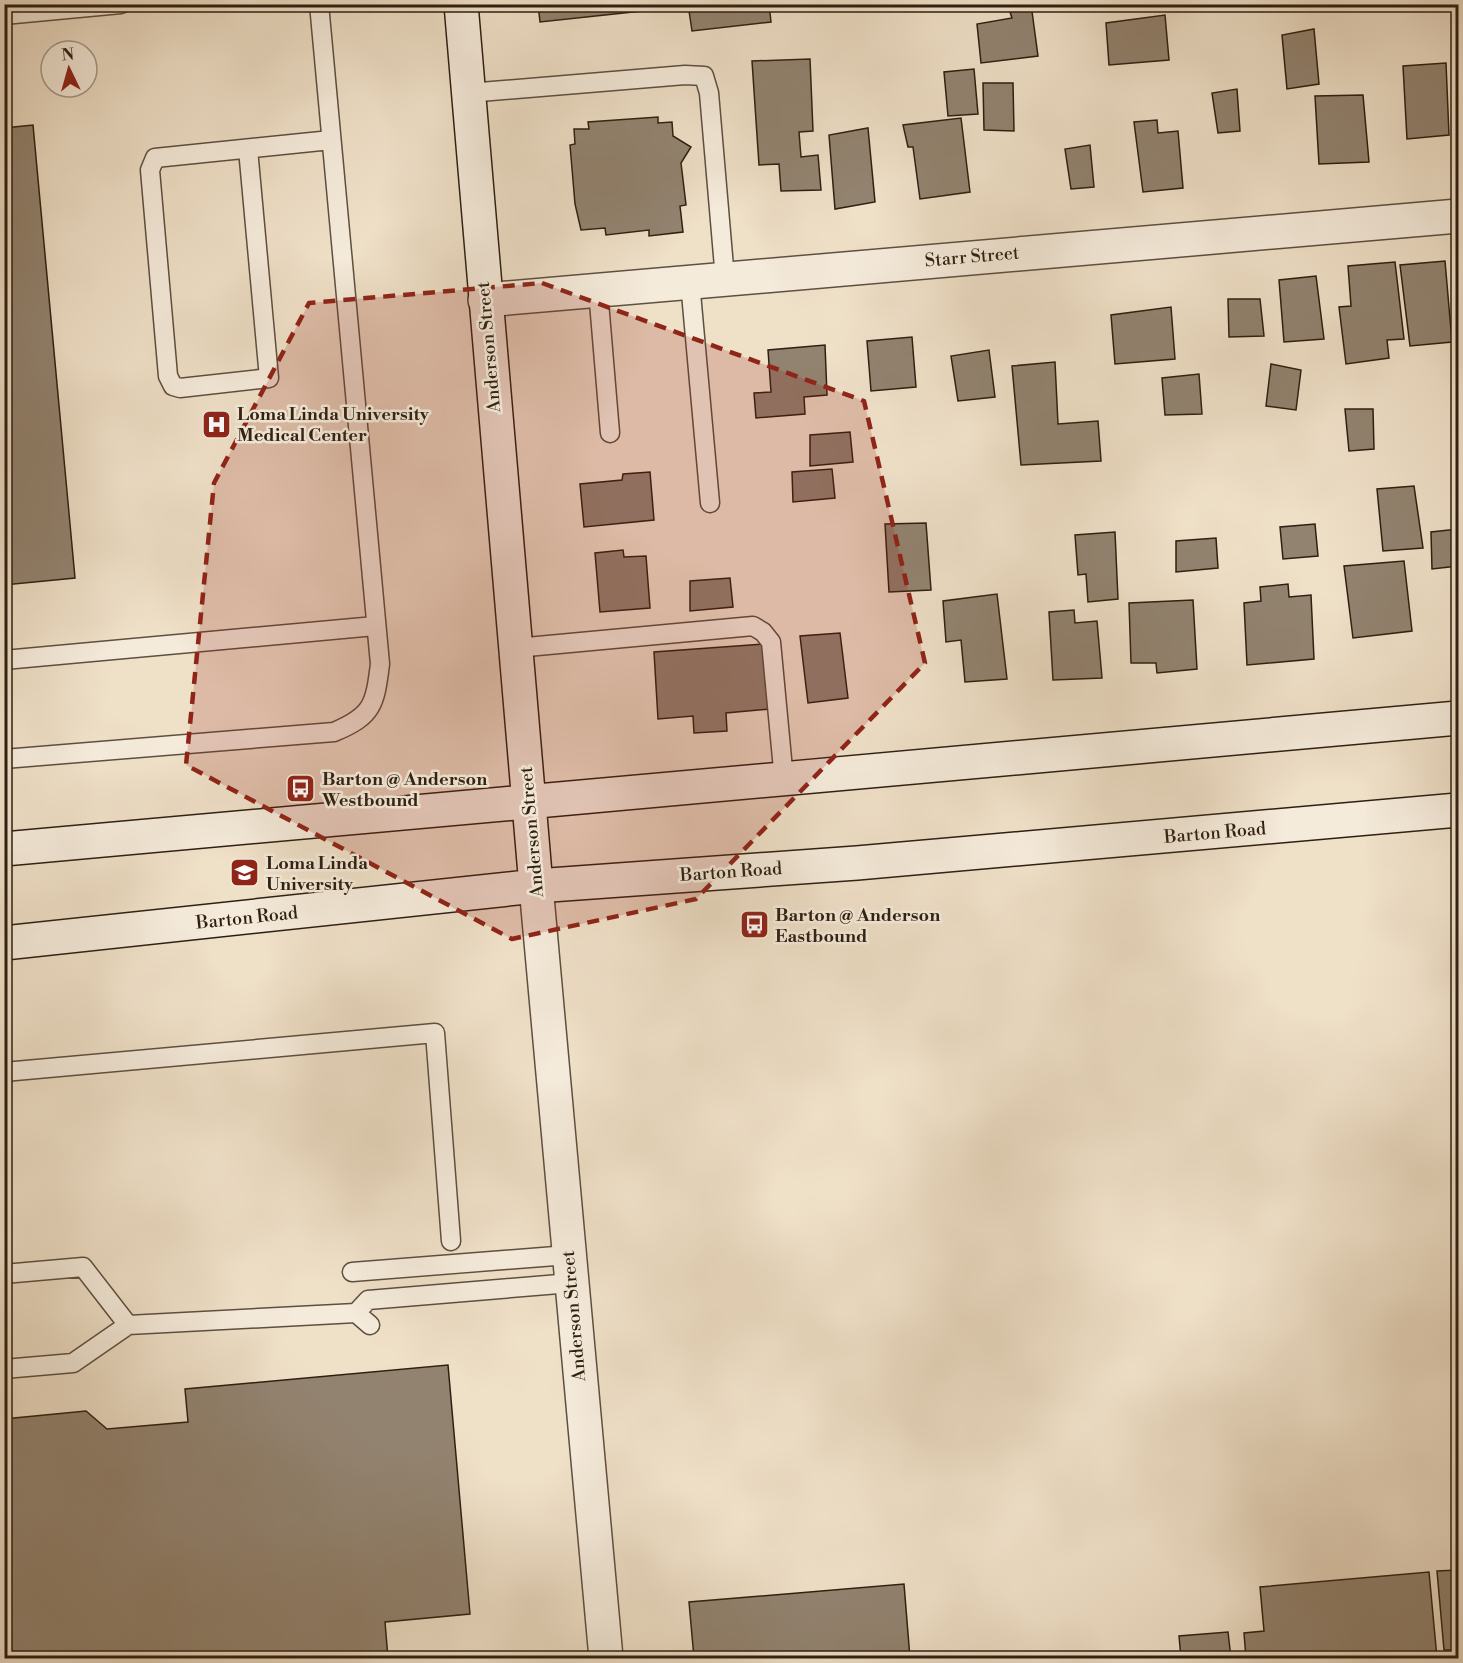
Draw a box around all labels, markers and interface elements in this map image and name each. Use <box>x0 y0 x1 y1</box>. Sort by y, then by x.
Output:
north arrow <box>39 39 99 99</box>
text: N <box>61 45 75 66</box>
street label: Starr Street <box>924 241 1021 273</box>
street label: Anderson Street <box>472 280 506 414</box>
place label: Loma Linda University Medical Center <box>237 403 430 447</box>
hospital icon: Loma Linda University Medical Center <box>200 408 232 440</box>
street label: Anderson Street <box>515 765 549 899</box>
place label: Barton @ Anderson Westbound <box>321 768 487 812</box>
bus stop icon: Barton @ Anderson Westbound <box>285 773 317 805</box>
street label: Barton Road <box>1162 817 1268 849</box>
place label: Loma Linda University <box>266 852 368 896</box>
school or university icon: Loma Linda University <box>229 857 261 889</box>
street label: Barton Road <box>678 857 784 887</box>
street label: Barton Road <box>194 901 300 935</box>
place label: Barton @ Anderson Eastbound <box>775 904 940 948</box>
bus stop icon: Barton @ Anderson Eastbound <box>738 909 770 941</box>
street label: Anderson Street <box>557 1249 591 1383</box>

